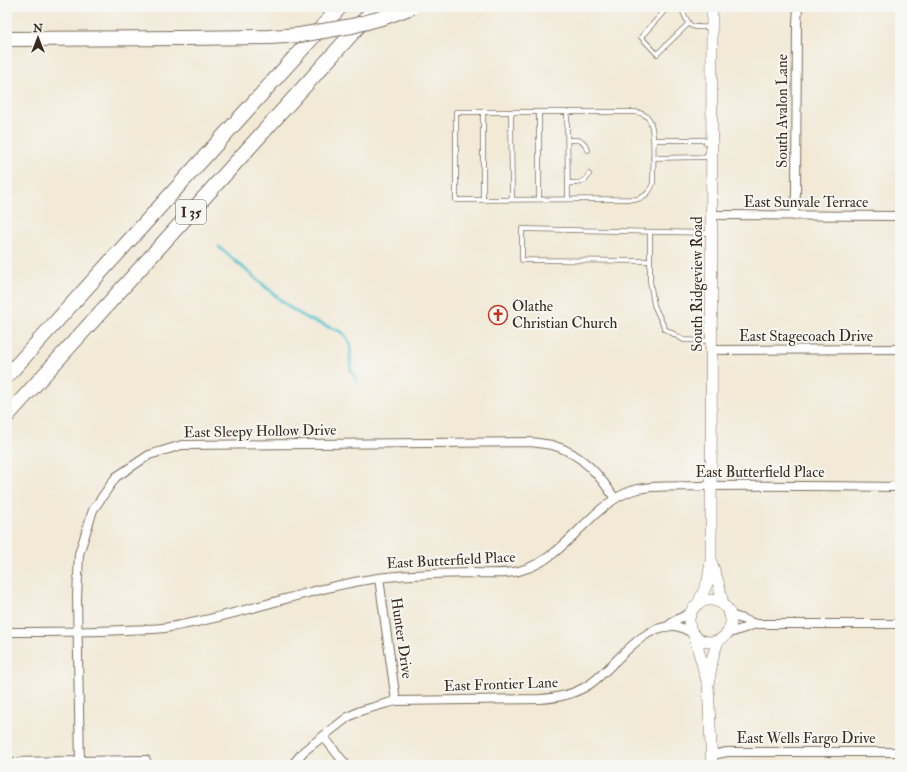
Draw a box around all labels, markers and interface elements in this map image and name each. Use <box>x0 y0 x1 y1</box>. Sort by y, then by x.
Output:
north arrow <box>18 18 58 58</box>
text: N <box>32 22 44 35</box>
street label: South Avalon Lane <box>773 54 792 168</box>
street label: East Sunvale Terrace <box>744 193 868 212</box>
road number: I 35 <box>176 200 206 224</box>
street label: South Ridgeview Road <box>688 216 707 352</box>
place label: Olathe Christian Church <box>512 297 618 333</box>
church icon: Olathe Christian Church <box>487 304 509 326</box>
street label: East Stagecoach Drive <box>739 327 873 346</box>
street label: East Sleepy Hollow Drive <box>183 421 337 443</box>
street label: East Butterfield Place <box>695 463 825 482</box>
street label: East Butterfield Place <box>386 548 516 573</box>
street label: Hunter Drive <box>386 596 417 680</box>
street label: East Frontier Lane <box>444 673 559 696</box>
street label: East Wells Fargo Drive <box>736 729 876 748</box>

